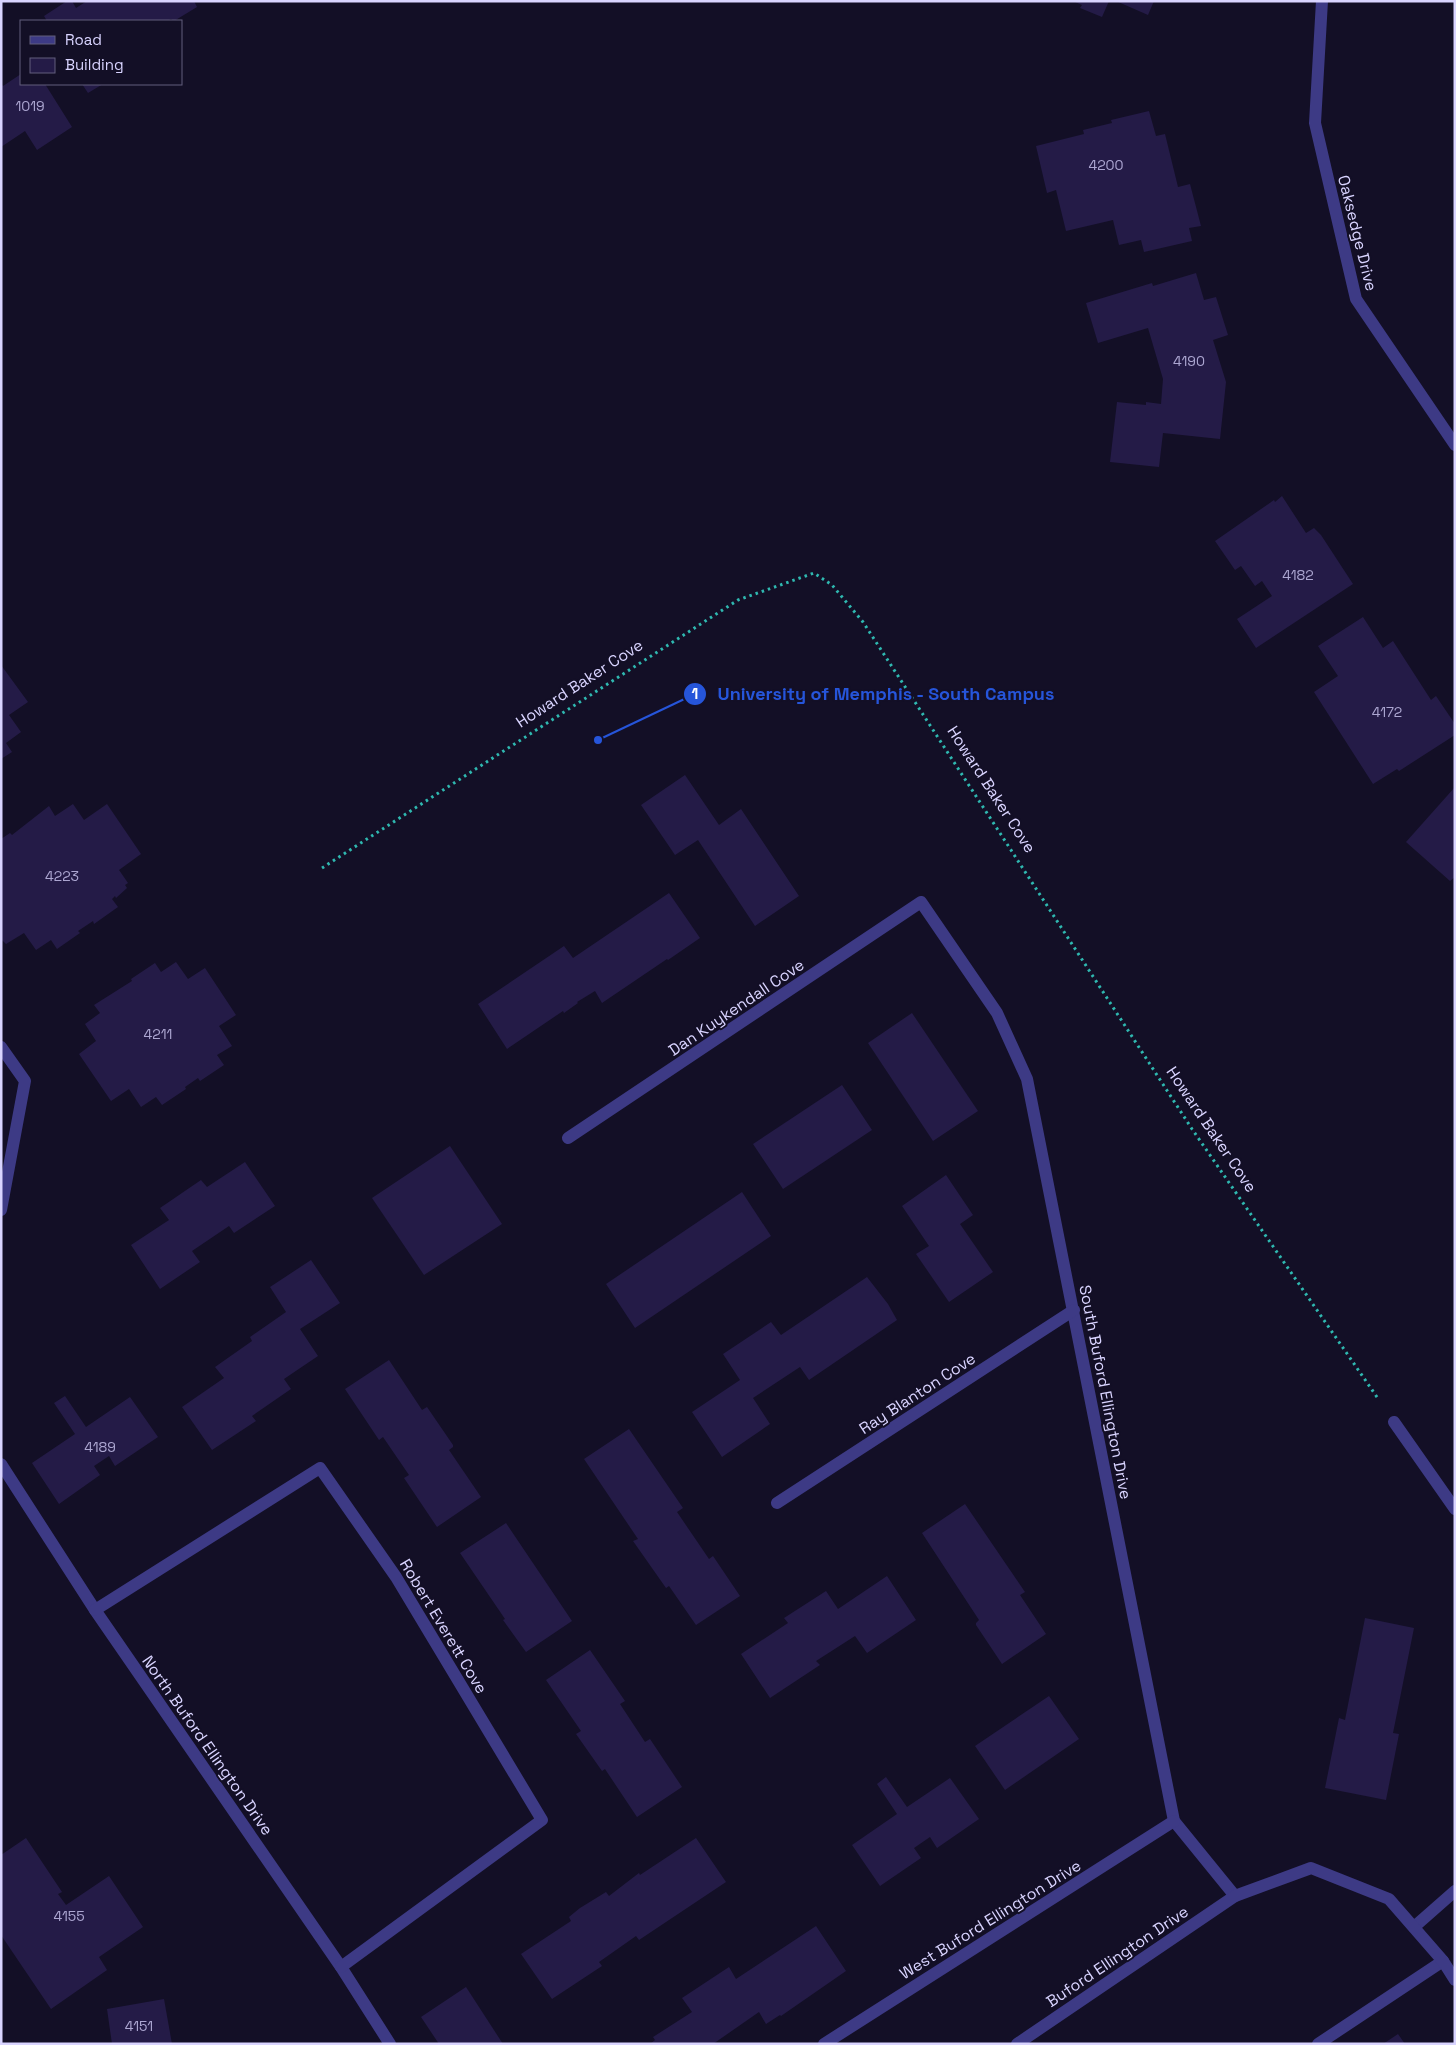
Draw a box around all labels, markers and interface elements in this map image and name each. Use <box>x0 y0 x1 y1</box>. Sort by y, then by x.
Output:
legend <box>20 20 182 85</box>
text: Road <box>65 30 102 49</box>
text: Building <box>65 55 124 74</box>
house number: 1019 <box>15 97 45 115</box>
house number: 4200 <box>1088 156 1124 174</box>
street label: Oaksedge Drive <box>1333 173 1382 293</box>
house number: 4190 <box>1173 352 1205 370</box>
house number: 4182 <box>1282 566 1314 584</box>
street label: Howard Baker Cove <box>512 634 647 732</box>
callout: University of Memphis - South Campus <box>682 677 1065 710</box>
text: University of Memphis - South Campus <box>718 682 1054 705</box>
text: 1 <box>692 684 698 703</box>
house number: 4172 <box>1372 703 1402 721</box>
street label: Howard Baker Cove <box>943 722 1041 857</box>
house number: 4223 <box>45 867 79 885</box>
street label: Dan Kuykendall Cove <box>664 954 808 1061</box>
house number: 4211 <box>144 1025 172 1043</box>
street label: Howard Baker Cove <box>1162 1062 1262 1196</box>
street label: South Buford Ellington Drive <box>1074 1283 1137 1501</box>
street label: Ray Blanton Cove <box>855 1348 980 1439</box>
house number: 4189 <box>84 1438 116 1456</box>
street label: Robert Everett Cove <box>395 1555 492 1697</box>
street label: North Buford Ellington Drive <box>137 1651 278 1839</box>
street label: West Buford Ellington Drive <box>896 1855 1085 1984</box>
street label: Buford Ellington Drive <box>1042 1901 1192 2012</box>
house number: 4155 <box>53 1907 85 1925</box>
house number: 4151 <box>125 2017 153 2035</box>

